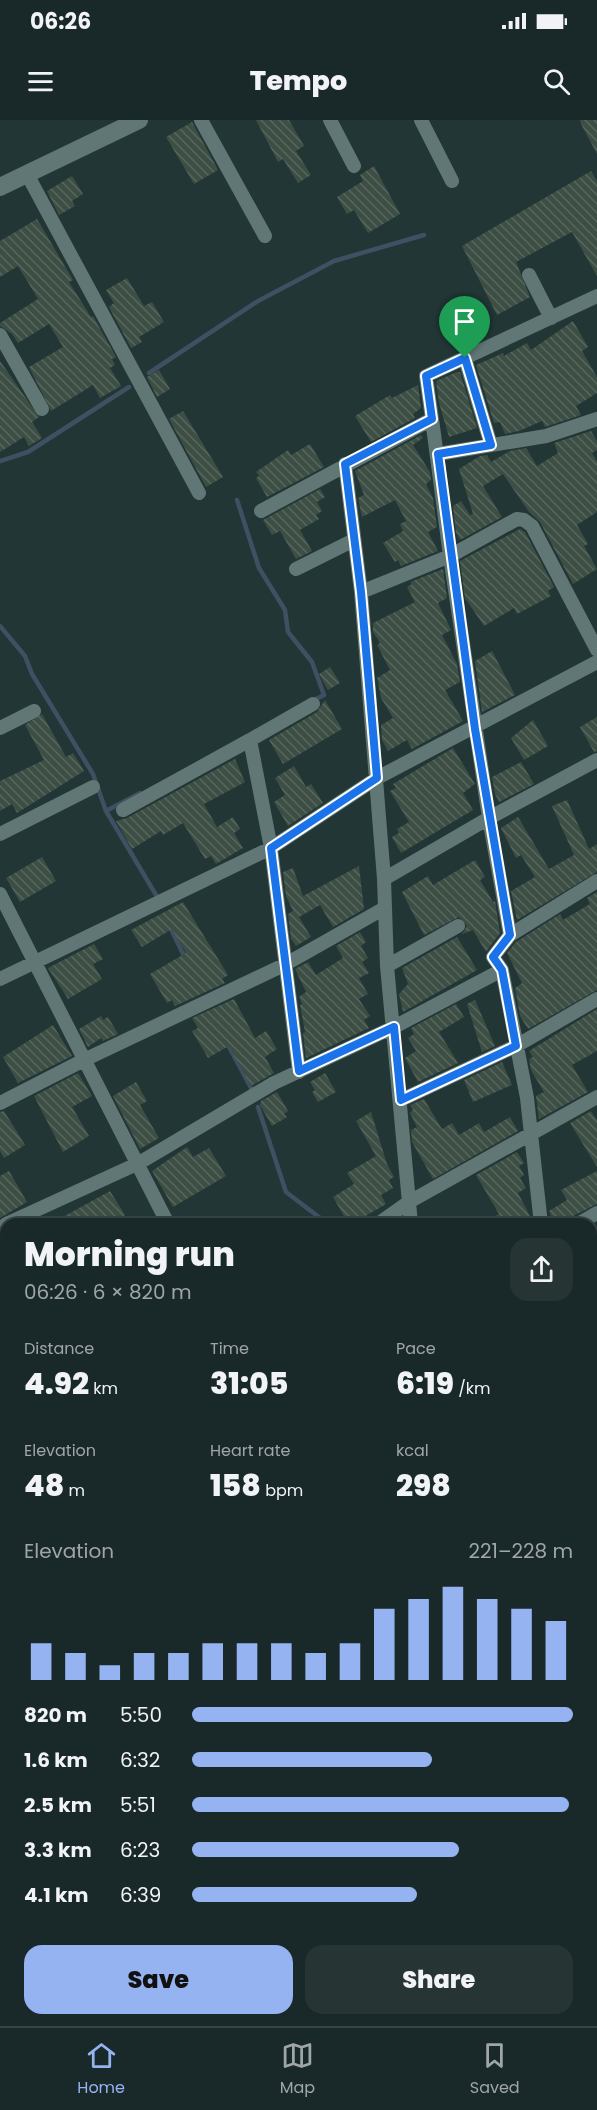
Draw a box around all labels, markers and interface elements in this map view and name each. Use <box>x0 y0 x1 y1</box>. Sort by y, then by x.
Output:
text: 06:26 <box>30 6 91 37</box>
text: Tempo <box>250 62 347 99</box>
icon: menu <box>24 65 57 98</box>
icon: search <box>540 65 573 98</box>
pin <box>439 296 490 358</box>
icon: arrive <box>448 305 481 338</box>
text: Morning run <box>24 1231 235 1278</box>
button: share <box>510 1238 573 1301</box>
text: 06:26 · 6 × 820 m <box>24 1278 192 1306</box>
text: Distance <box>24 1337 94 1360</box>
text: Time <box>210 1337 249 1360</box>
text: Pace <box>396 1337 436 1360</box>
text: 4.92 <box>24 1362 89 1405</box>
text: 31:05 <box>210 1362 288 1405</box>
text: 6:19 <box>396 1362 454 1405</box>
text: km <box>89 1377 118 1400</box>
text: /km <box>454 1377 491 1400</box>
text: Elevation <box>24 1439 96 1462</box>
text: Heart rate <box>210 1439 290 1462</box>
text: kcal <box>396 1439 429 1462</box>
text: 48 <box>24 1464 64 1507</box>
text: 158 <box>210 1464 261 1507</box>
text: 298 <box>396 1464 451 1507</box>
text: m <box>64 1479 85 1502</box>
text: bpm <box>261 1479 303 1502</box>
text: Elevation <box>24 1537 114 1565</box>
text: 221–228 m <box>469 1537 573 1565</box>
text: 820 m <box>24 1701 87 1729</box>
text: 5:50 <box>120 1701 162 1729</box>
text: 1.6 km <box>24 1746 88 1774</box>
text: 6:32 <box>120 1746 160 1774</box>
text: 2.5 km <box>24 1791 92 1819</box>
text: 5:51 <box>120 1791 156 1819</box>
text: 3.3 km <box>24 1836 92 1864</box>
text: 6:23 <box>120 1836 160 1864</box>
text: 4.1 km <box>24 1881 88 1909</box>
text: 6:39 <box>120 1881 161 1909</box>
button: Save <box>24 1945 293 2014</box>
button: Share <box>305 1945 573 2014</box>
tab: Home <box>77 2039 125 2100</box>
tab: Map <box>280 2039 315 2100</box>
tab: Saved <box>470 2039 520 2100</box>

